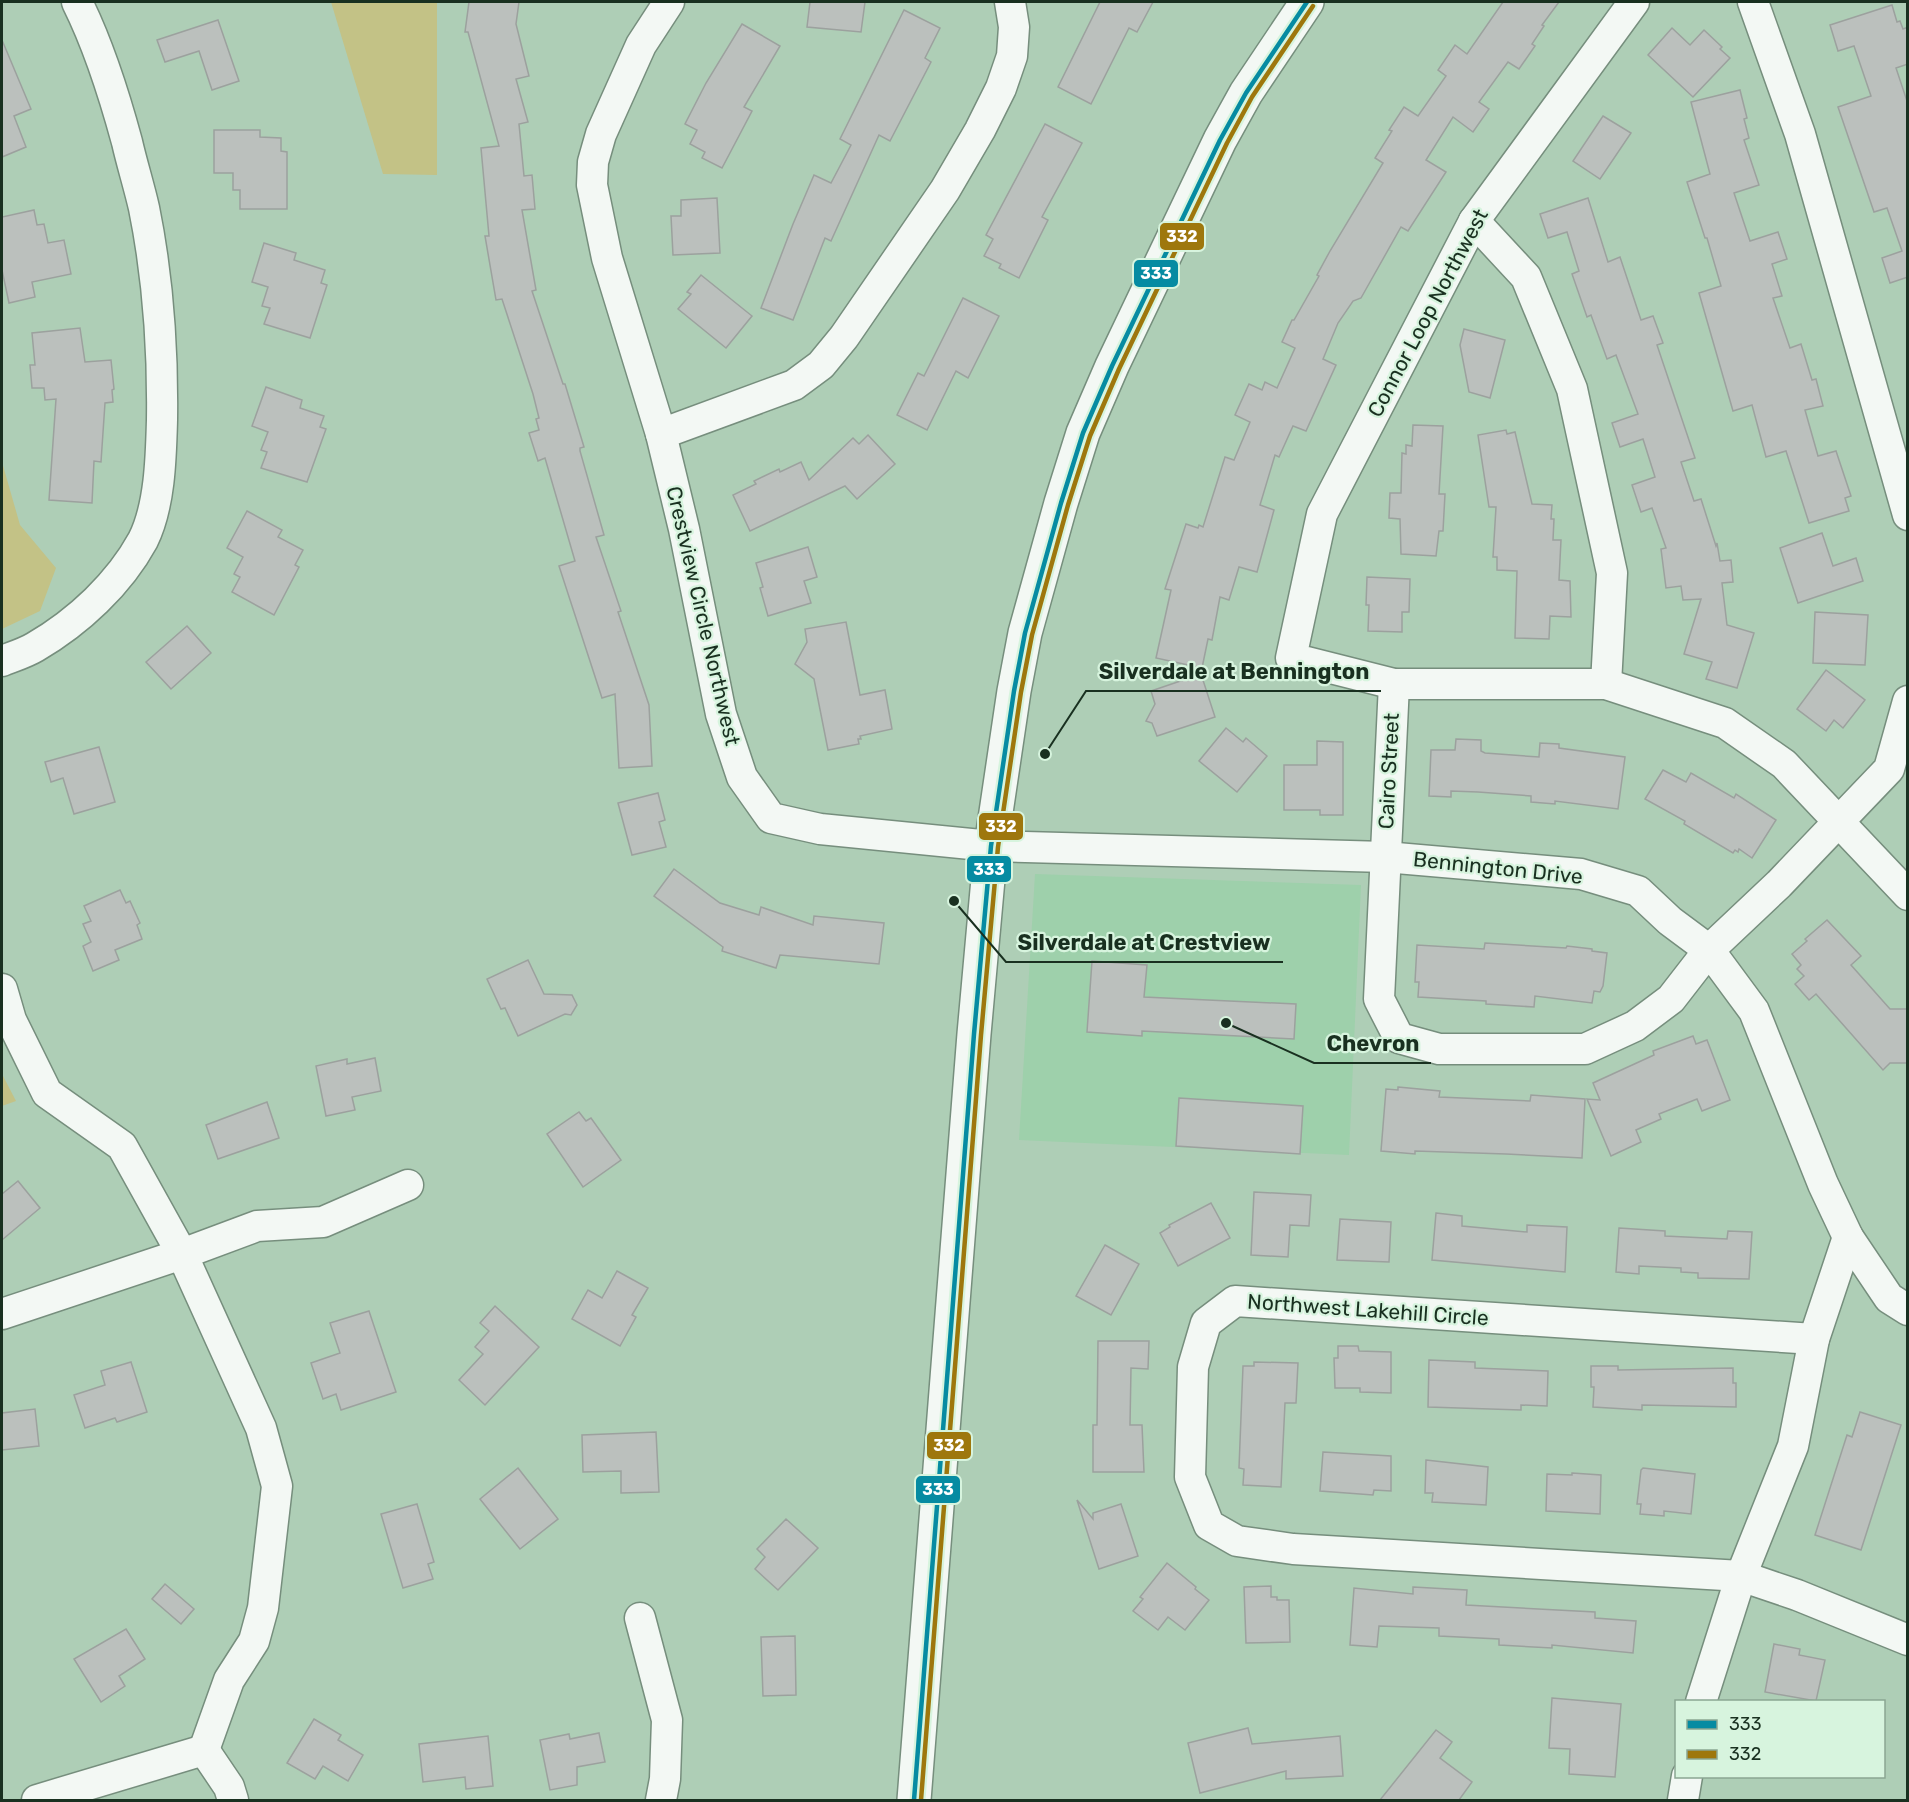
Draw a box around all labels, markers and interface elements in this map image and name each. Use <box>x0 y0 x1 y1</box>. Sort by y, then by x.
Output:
street label: Connor Loop Northwest <box>1362 204 1493 421</box>
line badge: 332 <box>1159 222 1205 251</box>
text: 332 <box>1166 227 1198 246</box>
line badge: 333 <box>1133 259 1179 288</box>
text: 333 <box>1140 264 1172 283</box>
street label: Crestview Circle Northwest <box>661 484 746 748</box>
callout: Silverdale at Bennington <box>1086 651 1381 691</box>
text: Silverdale at Bennington <box>1099 658 1369 685</box>
street label: Cairo Street <box>1373 712 1404 830</box>
line badge: 332 <box>978 812 1024 841</box>
text: 332 <box>985 817 1017 836</box>
street label: Bennington Drive <box>1412 846 1584 889</box>
line badge: 333 <box>966 855 1012 883</box>
text: 333 <box>973 860 1005 879</box>
callout: Silverdale at Crestview <box>1006 922 1283 962</box>
text: Silverdale at Crestview <box>1018 929 1270 956</box>
callout: Chevron <box>1314 1023 1431 1063</box>
text: Chevron <box>1327 1030 1419 1057</box>
street label: Northwest Lakehill Circle <box>1247 1289 1490 1330</box>
line badge: 332 <box>926 1431 972 1460</box>
text: 332 <box>933 1436 965 1455</box>
line badge: 333 <box>915 1475 961 1504</box>
text: 333 <box>922 1480 954 1499</box>
legend <box>1675 1700 1885 1778</box>
text: 333 <box>1729 1713 1761 1735</box>
text: 332 <box>1729 1743 1761 1765</box>

